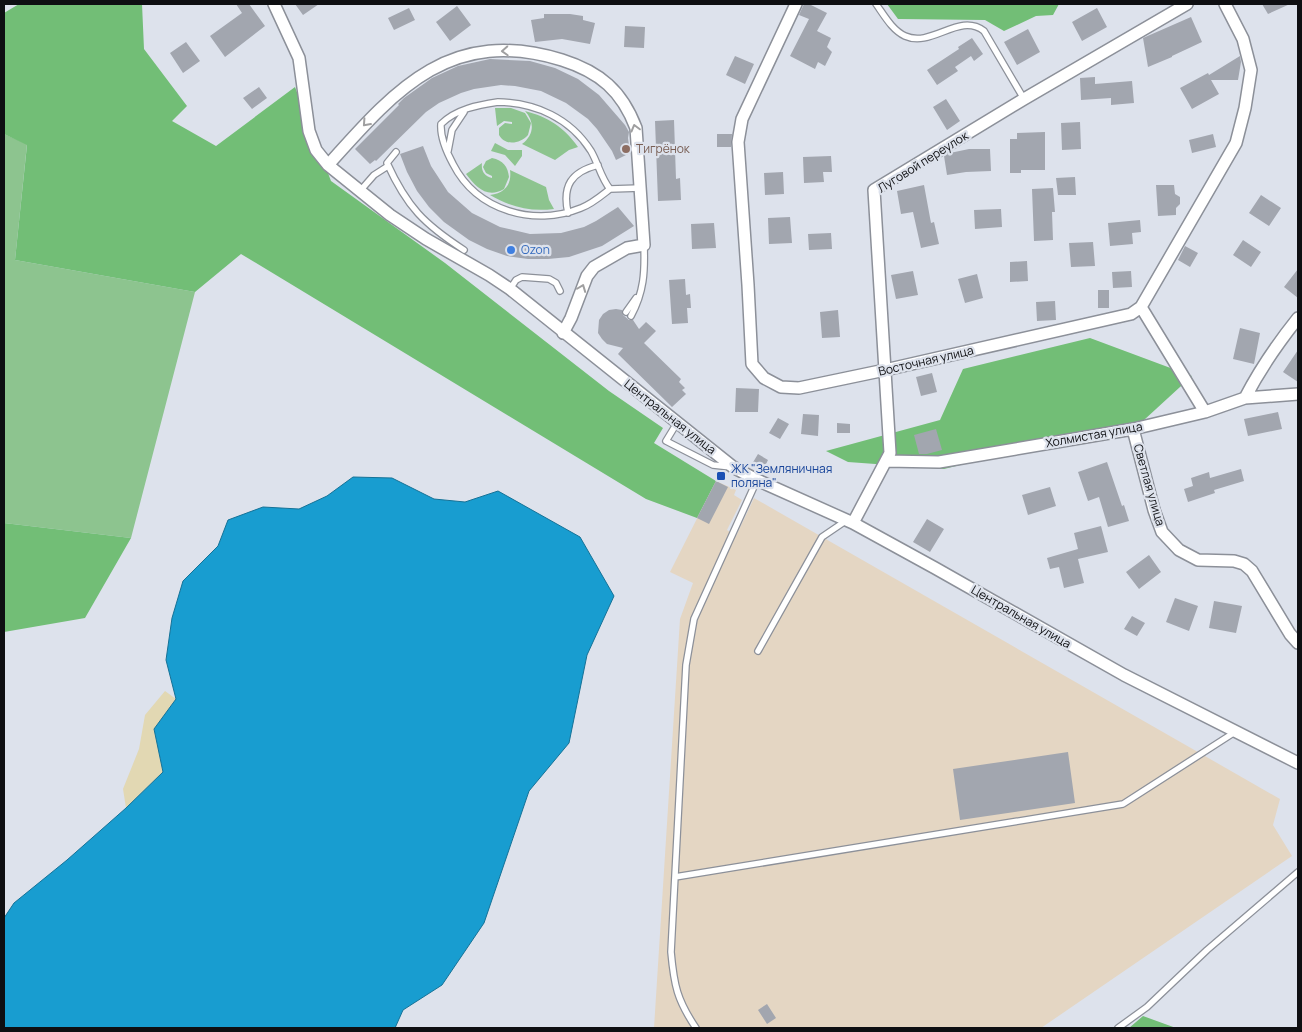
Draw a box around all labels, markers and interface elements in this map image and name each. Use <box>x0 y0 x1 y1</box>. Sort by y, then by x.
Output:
one-way arrow <box>501 45 509 56</box>
one-way arrow <box>363 117 372 126</box>
one-way arrow <box>631 124 641 132</box>
street label: Луговой переулок <box>874 126 972 196</box>
place label: Тигрёнок <box>636 140 691 157</box>
marker: Тигрёнок <box>620 143 632 155</box>
place label: Ozon <box>521 241 550 258</box>
marker: Ozon <box>505 244 517 256</box>
one-way arrow <box>576 284 586 293</box>
street label: Восточная улица <box>877 341 975 380</box>
street label: Центральная улица <box>621 375 720 458</box>
street label: Холмистая улица <box>1044 418 1144 451</box>
street label: Светлая улица <box>1130 442 1169 528</box>
place label: ЖК "Земляничная поляна" <box>731 460 832 491</box>
marker: ЖК "Земляничная поляна" <box>715 470 727 482</box>
street label: Центральная улица <box>968 581 1074 652</box>

